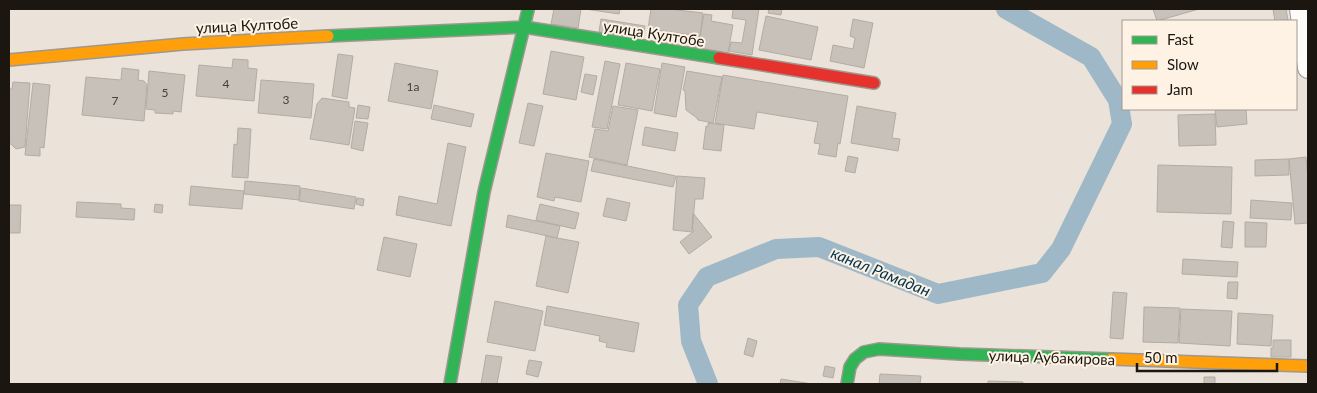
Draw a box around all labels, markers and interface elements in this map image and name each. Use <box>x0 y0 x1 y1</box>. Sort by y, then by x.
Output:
street label: улица Култобе <box>195 13 299 37</box>
street label: улица Култобе <box>602 16 706 50</box>
legend <box>1122 20 1297 110</box>
text: Fast <box>1167 30 1194 48</box>
text: Slow <box>1167 55 1199 73</box>
house number: 4 <box>223 76 230 91</box>
house number: 1а <box>407 79 419 94</box>
text: Jam <box>1167 80 1193 98</box>
house number: 5 <box>162 85 169 100</box>
house number: 3 <box>283 92 290 107</box>
house number: 7 <box>112 93 119 108</box>
water label: канал Рамадан <box>829 242 933 300</box>
scale bar <box>1137 340 1277 372</box>
street label: улица Аубакирова <box>988 346 1116 368</box>
text: 50 m <box>1144 348 1178 366</box>

